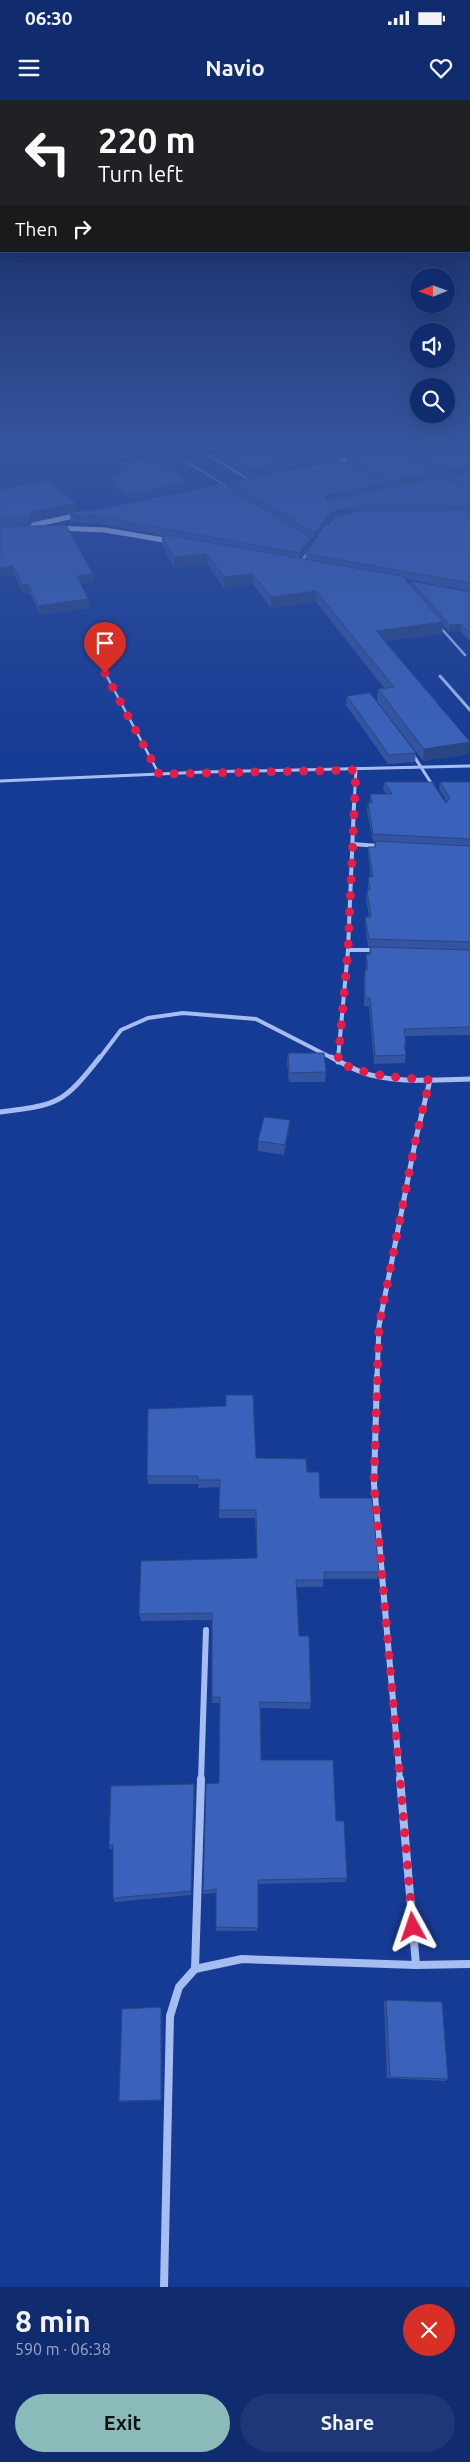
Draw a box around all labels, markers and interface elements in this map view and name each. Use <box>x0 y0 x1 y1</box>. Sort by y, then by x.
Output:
text: 06:30 <box>25 7 73 29</box>
icon: menu <box>15 54 43 82</box>
icon: heart <box>427 54 455 82</box>
text: Navio <box>205 55 265 80</box>
icon: left <box>15 120 80 185</box>
text: 220 m <box>98 120 196 160</box>
text: Turn left <box>98 161 183 186</box>
icon: right <box>68 215 96 243</box>
text: Then <box>15 218 58 240</box>
north arrow <box>410 268 455 312</box>
map controls <box>410 268 455 423</box>
button: sound <box>410 323 455 368</box>
button: search <box>410 378 455 423</box>
pin <box>84 622 126 673</box>
icon: arrive <box>91 629 119 657</box>
position arrow <box>386 1900 438 1952</box>
text: 8 min <box>15 2304 91 2338</box>
button: close <box>403 2304 455 2356</box>
text: 590 m · 06:38 <box>15 2340 111 2358</box>
button: Exit <box>15 2394 230 2452</box>
button: Share <box>240 2394 455 2452</box>

